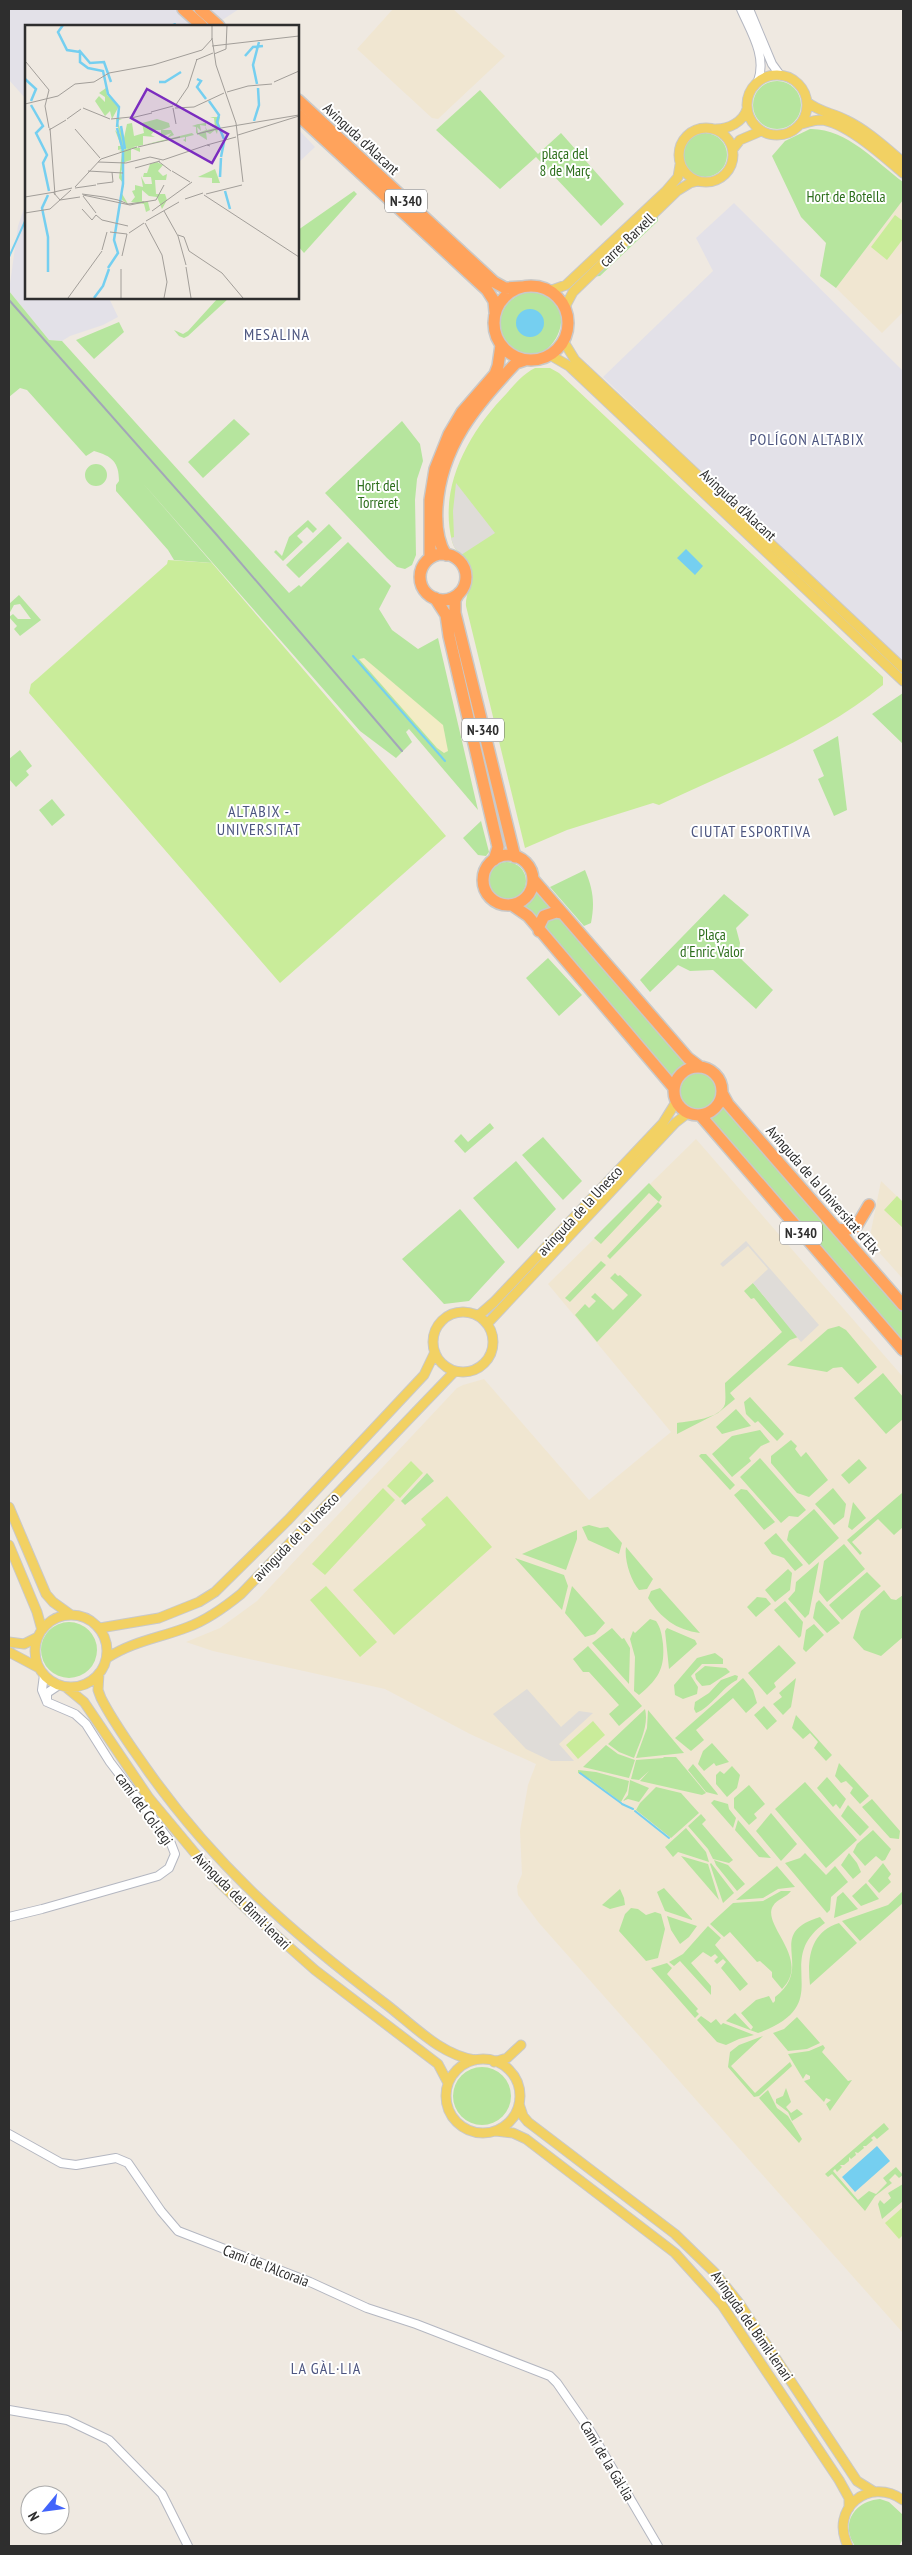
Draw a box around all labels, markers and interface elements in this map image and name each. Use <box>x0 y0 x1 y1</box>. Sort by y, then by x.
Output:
inset map <box>25 25 299 299</box>
street label: Avinguda d'Alacant <box>319 98 403 179</box>
park label: plaça del 8 de Març <box>540 144 591 180</box>
park label: Hort de Botella <box>807 187 885 206</box>
road number: N-340 <box>385 190 427 212</box>
street label: carrer Barxell <box>595 208 659 271</box>
district label: MESALINA <box>244 324 310 344</box>
district label: POLÍGON ALTABIX <box>749 429 865 449</box>
street label: Avinguda d'Alacant <box>696 464 780 545</box>
park label: Hort del Torreret <box>357 476 400 512</box>
road number: N-340 <box>462 718 504 742</box>
district label: ALTABIX - UNIVERSITAT <box>217 801 301 839</box>
district label: CIUTAT ESPORTIVA <box>691 821 811 841</box>
park label: Plaça d'Enric Valor <box>680 925 745 961</box>
street label: Avinguda de la Universitat d'Elx <box>762 1121 884 1258</box>
street label: avinguda de la Unesco <box>533 1162 626 1260</box>
road number: N-340 <box>780 1222 822 1244</box>
street label: avinguda de la Unesco <box>248 1488 343 1585</box>
street label: camí del Col·legi <box>111 1768 177 1849</box>
street label: Avinguda del Bimil·lenari <box>190 1848 295 1953</box>
street label: Camí de l'Alcoraia <box>220 2240 312 2291</box>
street label: Avinguda del Bimil·lenari <box>707 2267 797 2384</box>
district label: LA GÀL·LIA <box>291 2358 361 2378</box>
street label: Camí de la Gàl·lia <box>576 2417 639 2504</box>
north arrow <box>20 2485 70 2535</box>
text: N <box>24 2509 43 2524</box>

